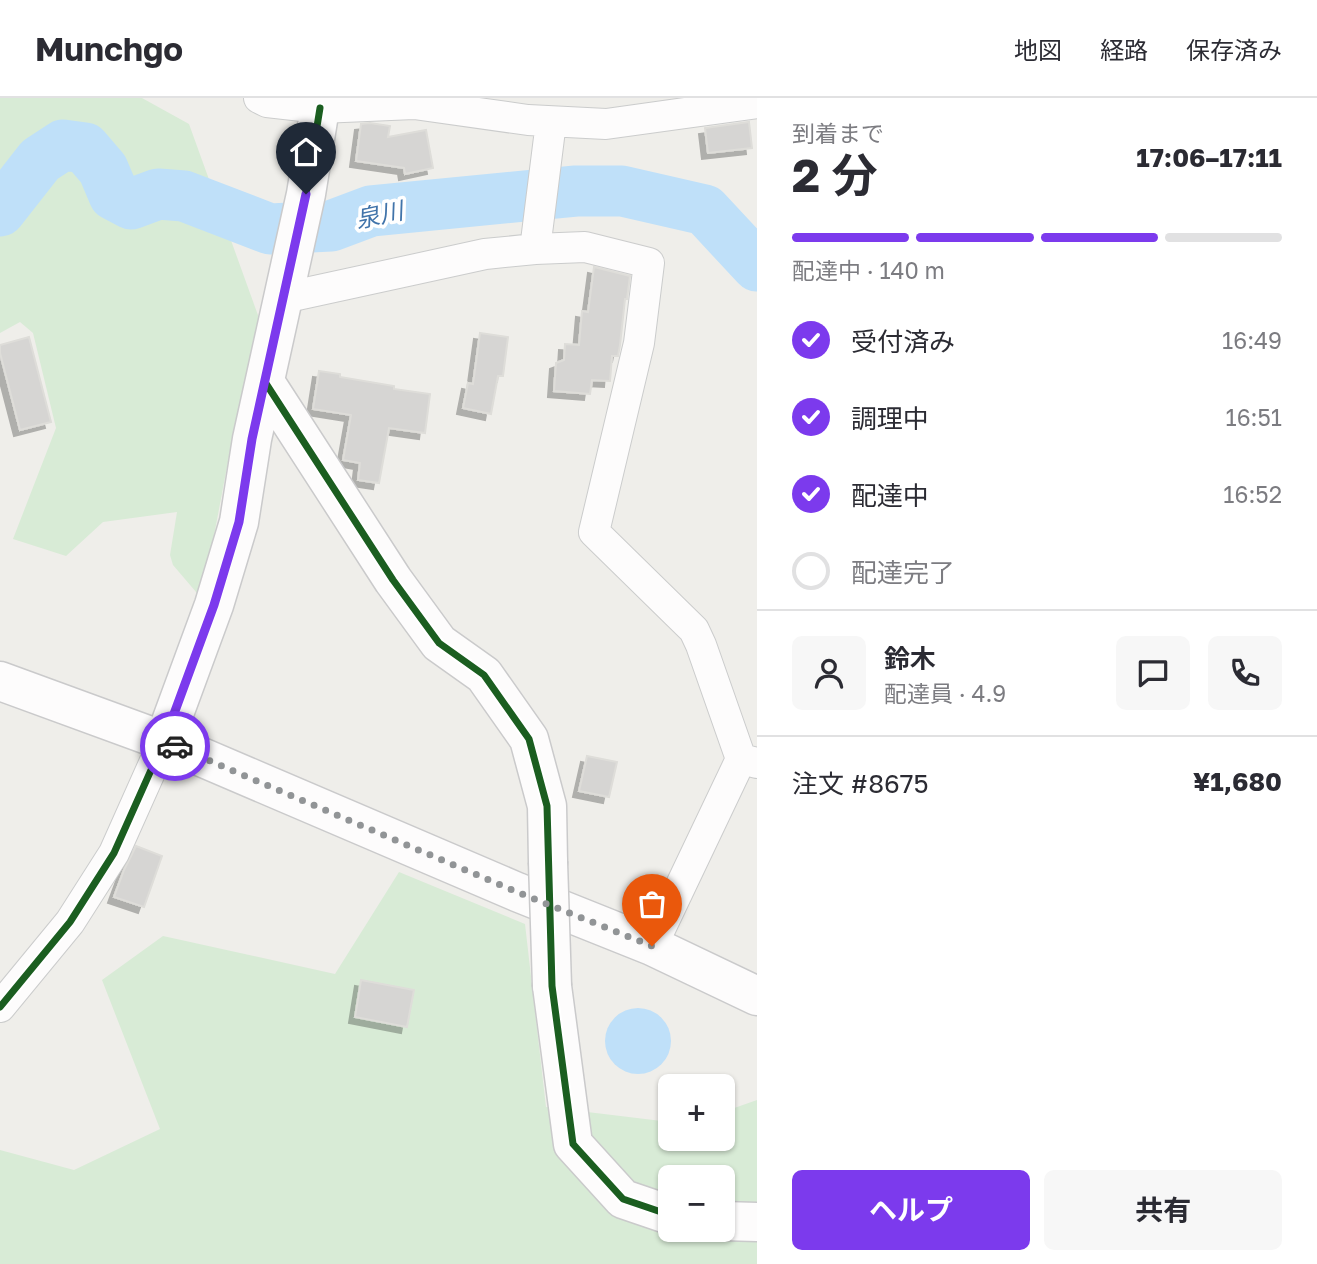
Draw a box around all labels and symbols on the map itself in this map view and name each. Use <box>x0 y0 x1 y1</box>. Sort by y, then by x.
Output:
pin <box>276 122 336 194</box>
water label: 泉川 <box>353 194 408 233</box>
courier <box>140 711 210 781</box>
pin <box>622 874 682 946</box>

